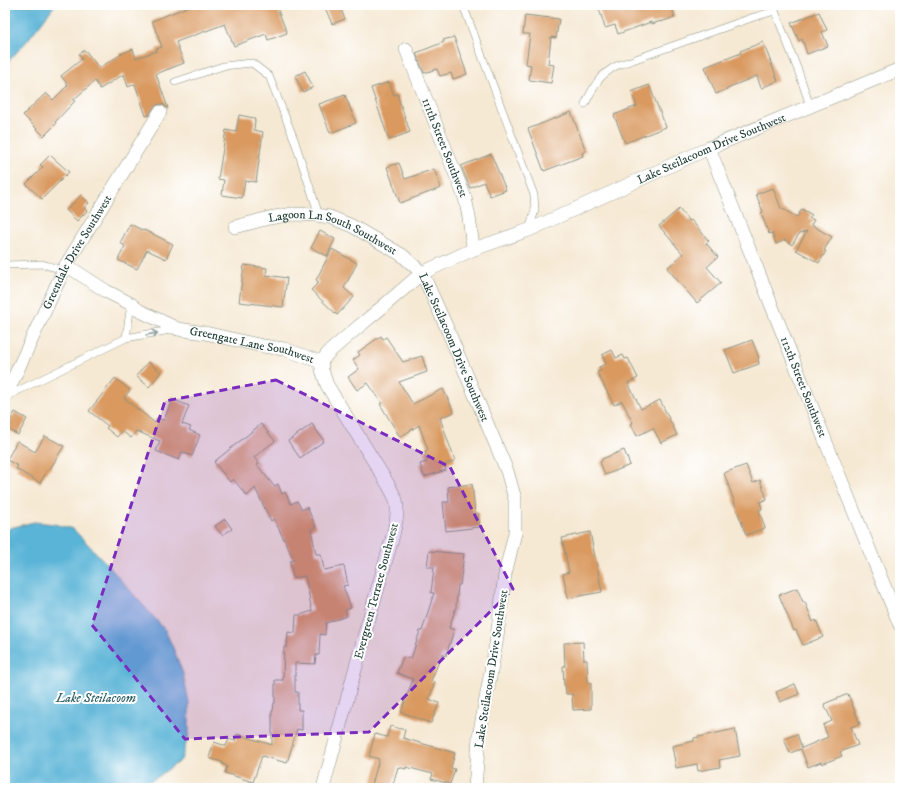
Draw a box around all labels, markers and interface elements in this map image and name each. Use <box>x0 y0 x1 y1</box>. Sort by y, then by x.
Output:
street label: 111th Street Southwest <box>418 96 471 200</box>
street label: Lake Steilacoom Drive Southwest <box>635 110 788 188</box>
street label: Greendale Drive Southwest <box>40 192 115 312</box>
street label: Lagoon Ln South Southwest <box>267 207 400 259</box>
street label: Lake Steilacoom Drive Southwest <box>415 271 492 424</box>
street label: Greengate Lane Southwest <box>189 324 316 367</box>
one-way arrow <box>145 330 158 338</box>
street label: 112th Street Southwest <box>777 335 830 440</box>
street label: Evergreen Terrace Southwest <box>351 521 402 661</box>
street label: Lake Steilacoom Drive Southwest <box>472 589 511 749</box>
water label: Lake Steilacoom <box>55 690 136 706</box>

